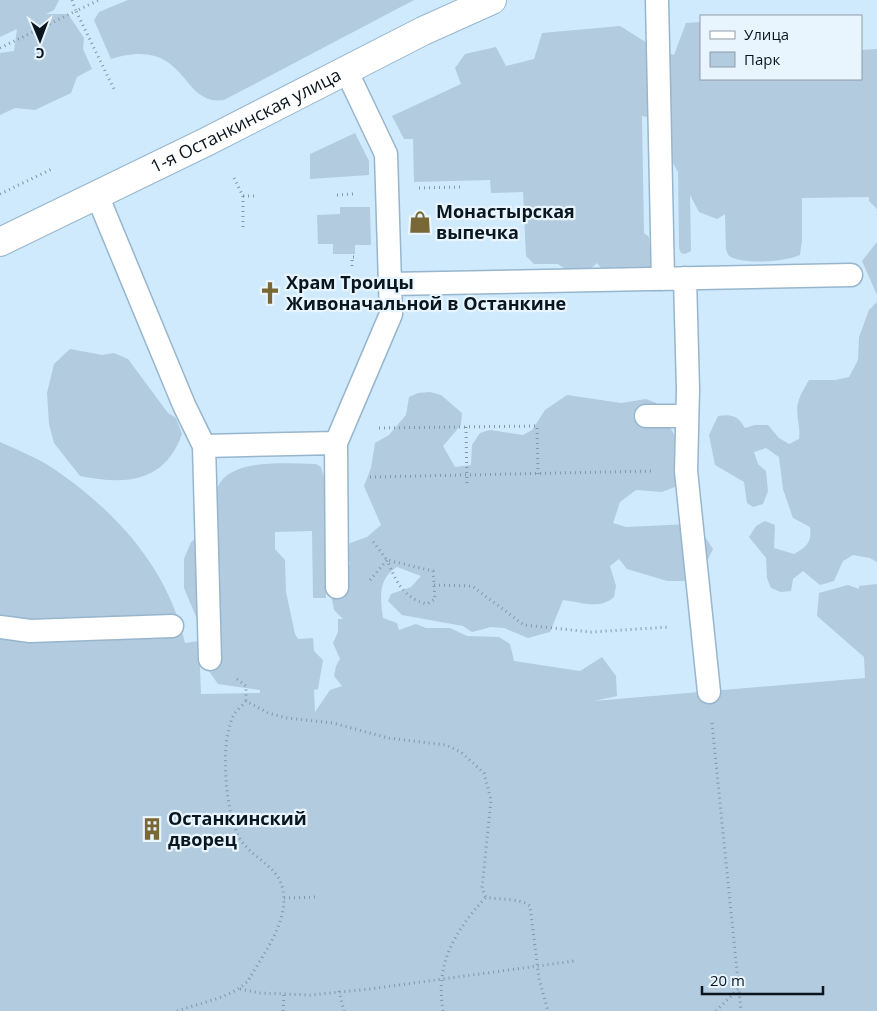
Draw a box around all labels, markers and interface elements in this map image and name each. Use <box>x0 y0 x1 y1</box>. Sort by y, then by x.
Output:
north arrow <box>15 15 65 65</box>
legend <box>700 15 862 80</box>
text: Улица <box>744 24 789 44</box>
text: С <box>36 44 45 63</box>
text: Парк <box>744 49 780 69</box>
street label: 1-я Останкинская улица <box>146 62 345 178</box>
place label: Монастырская выпечка <box>436 199 575 244</box>
shop icon: Монастырская выпечка <box>407 209 433 235</box>
place label: Храм Троицы Живоначальной в Останкине <box>286 270 566 315</box>
church icon: Храм Троицы Живоначальной в Останкине <box>257 280 283 306</box>
place label: Останкинский дворец <box>168 806 307 851</box>
building icon: Останкинский дворец <box>139 816 165 842</box>
scale bar <box>702 964 823 996</box>
text: 20 m <box>710 970 745 990</box>

